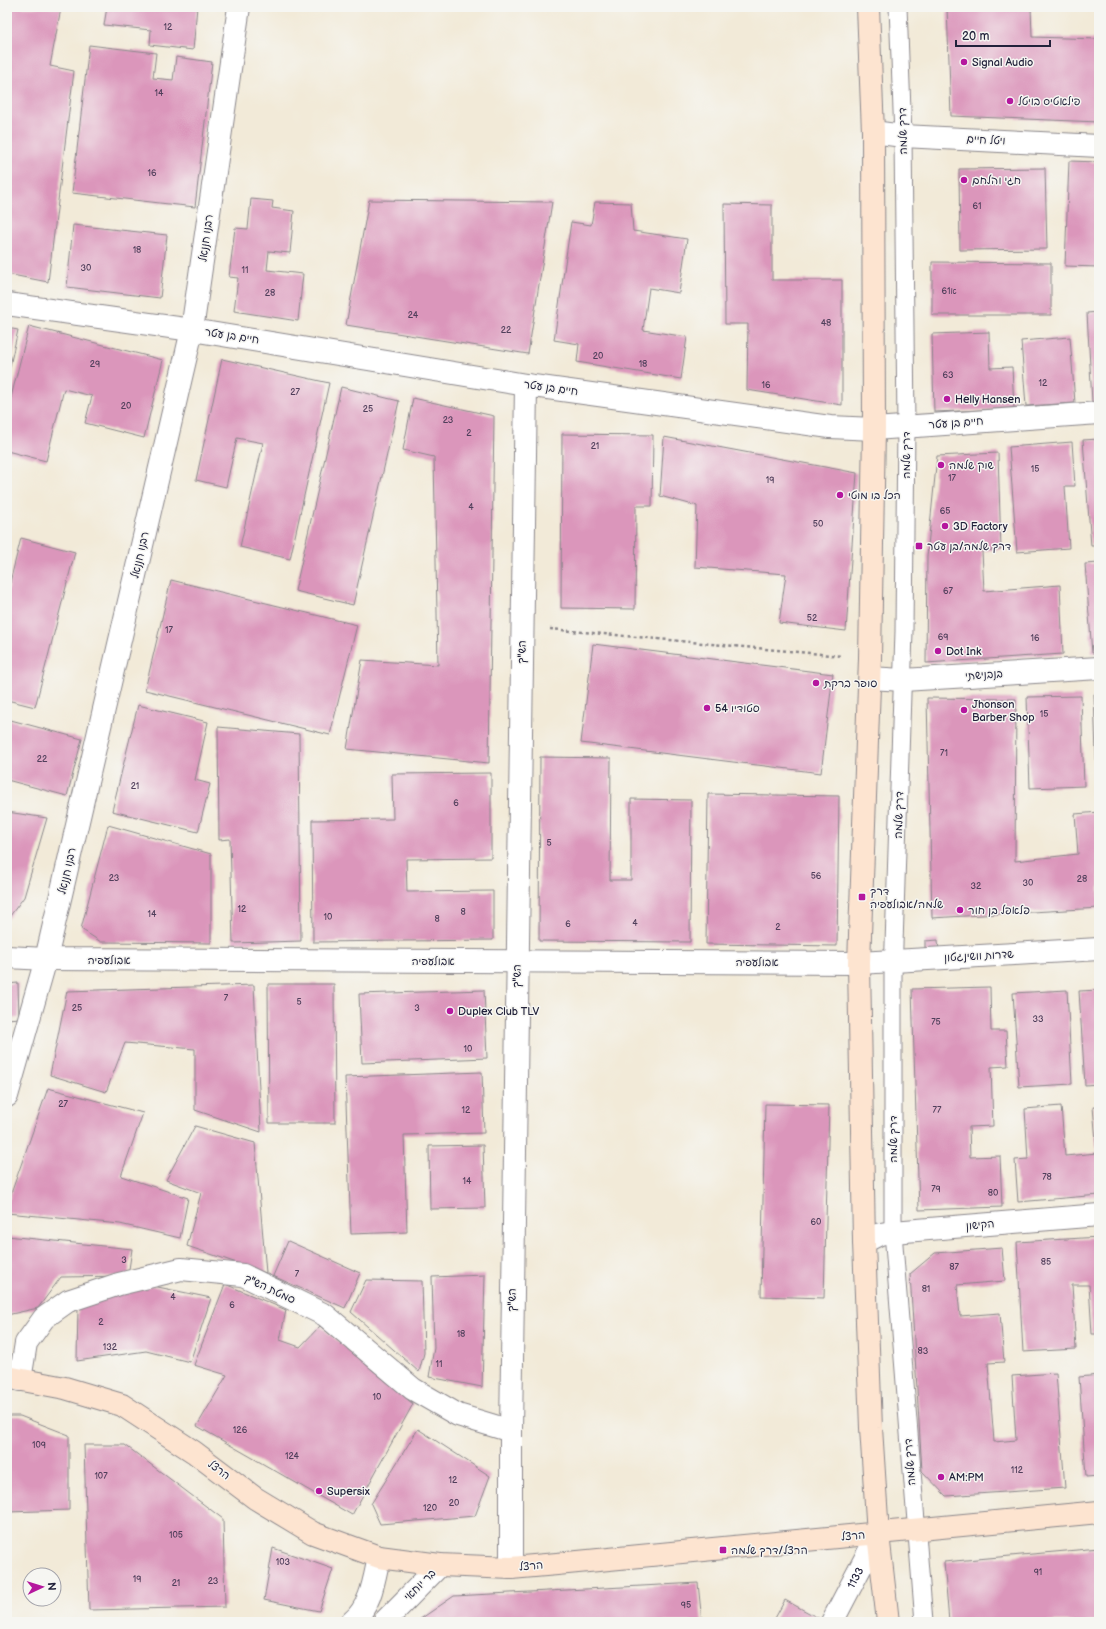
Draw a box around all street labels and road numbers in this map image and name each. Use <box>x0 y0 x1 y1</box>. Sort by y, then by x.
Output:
street label: דרך שלמה <box>896 107 910 155</box>
street label: ויטל חיים <box>966 132 1006 148</box>
street label: רבנו חננאל <box>196 213 216 263</box>
street label: חיים בן עטר <box>204 325 260 347</box>
street label: חיים בן עטר <box>523 378 579 398</box>
street label: חיים בן עטר <box>928 415 984 431</box>
street label: דרך שלמה <box>900 431 913 479</box>
street label: רבנו חננאל <box>128 530 152 580</box>
street label: הש"ך <box>515 640 529 664</box>
street label: בנבנישתי <box>965 667 1003 683</box>
street label: דרך שלמה <box>892 791 906 839</box>
street label: רבנו חננאל <box>55 846 79 896</box>
street label: שדרות וושינגטון <box>944 948 1014 964</box>
street label: אבולעפיה <box>87 954 131 967</box>
street label: אבולעפיה <box>411 955 455 968</box>
street label: אבולעפיה <box>735 956 779 969</box>
street label: הש"ך <box>510 964 524 988</box>
street label: דרך שלמה <box>887 1115 900 1163</box>
street label: הקישון <box>965 1217 995 1233</box>
street label: סמטת הש"ך <box>243 1272 297 1306</box>
street label: הש"ך <box>505 1288 519 1312</box>
street label: דרך שלמה <box>902 1438 918 1486</box>
street label: הרצל <box>205 1458 233 1482</box>
street label: הרצל <box>840 1528 866 1544</box>
street label: הרצל <box>518 1558 544 1574</box>
street label: 1133 <box>844 1565 866 1590</box>
street label: בר יוחאי <box>402 1567 438 1603</box>

